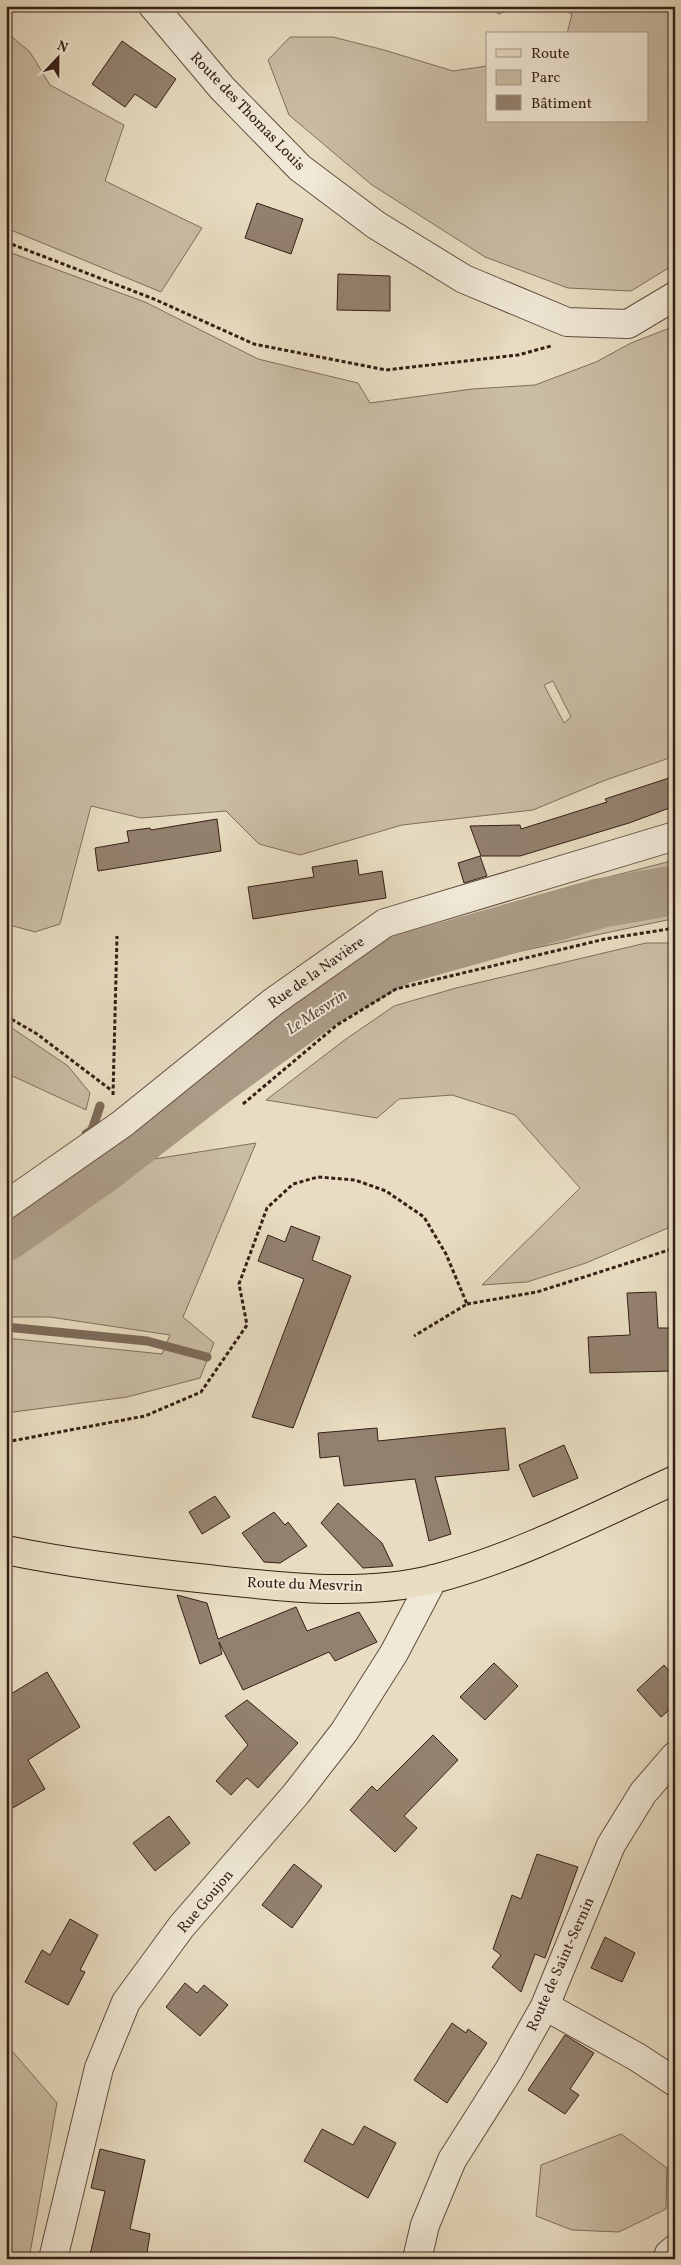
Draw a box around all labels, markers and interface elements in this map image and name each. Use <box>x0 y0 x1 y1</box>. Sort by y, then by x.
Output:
north arrow <box>32 32 82 82</box>
legend <box>486 32 648 122</box>
text: N <box>54 37 71 58</box>
text: Route <box>531 44 570 65</box>
street label: Route des Thomas Louis <box>185 48 309 176</box>
text: Parc <box>531 68 560 89</box>
text: Bâtiment <box>531 94 592 115</box>
street label: Rue de la Navière <box>264 932 369 1014</box>
water label: Le Mesvrin <box>282 985 352 1041</box>
street label: Route du Mesvrin <box>247 1573 363 1598</box>
street label: Rue Goujon <box>173 1866 239 1938</box>
street label: Route de Saint-Sernin <box>522 1894 600 2035</box>

